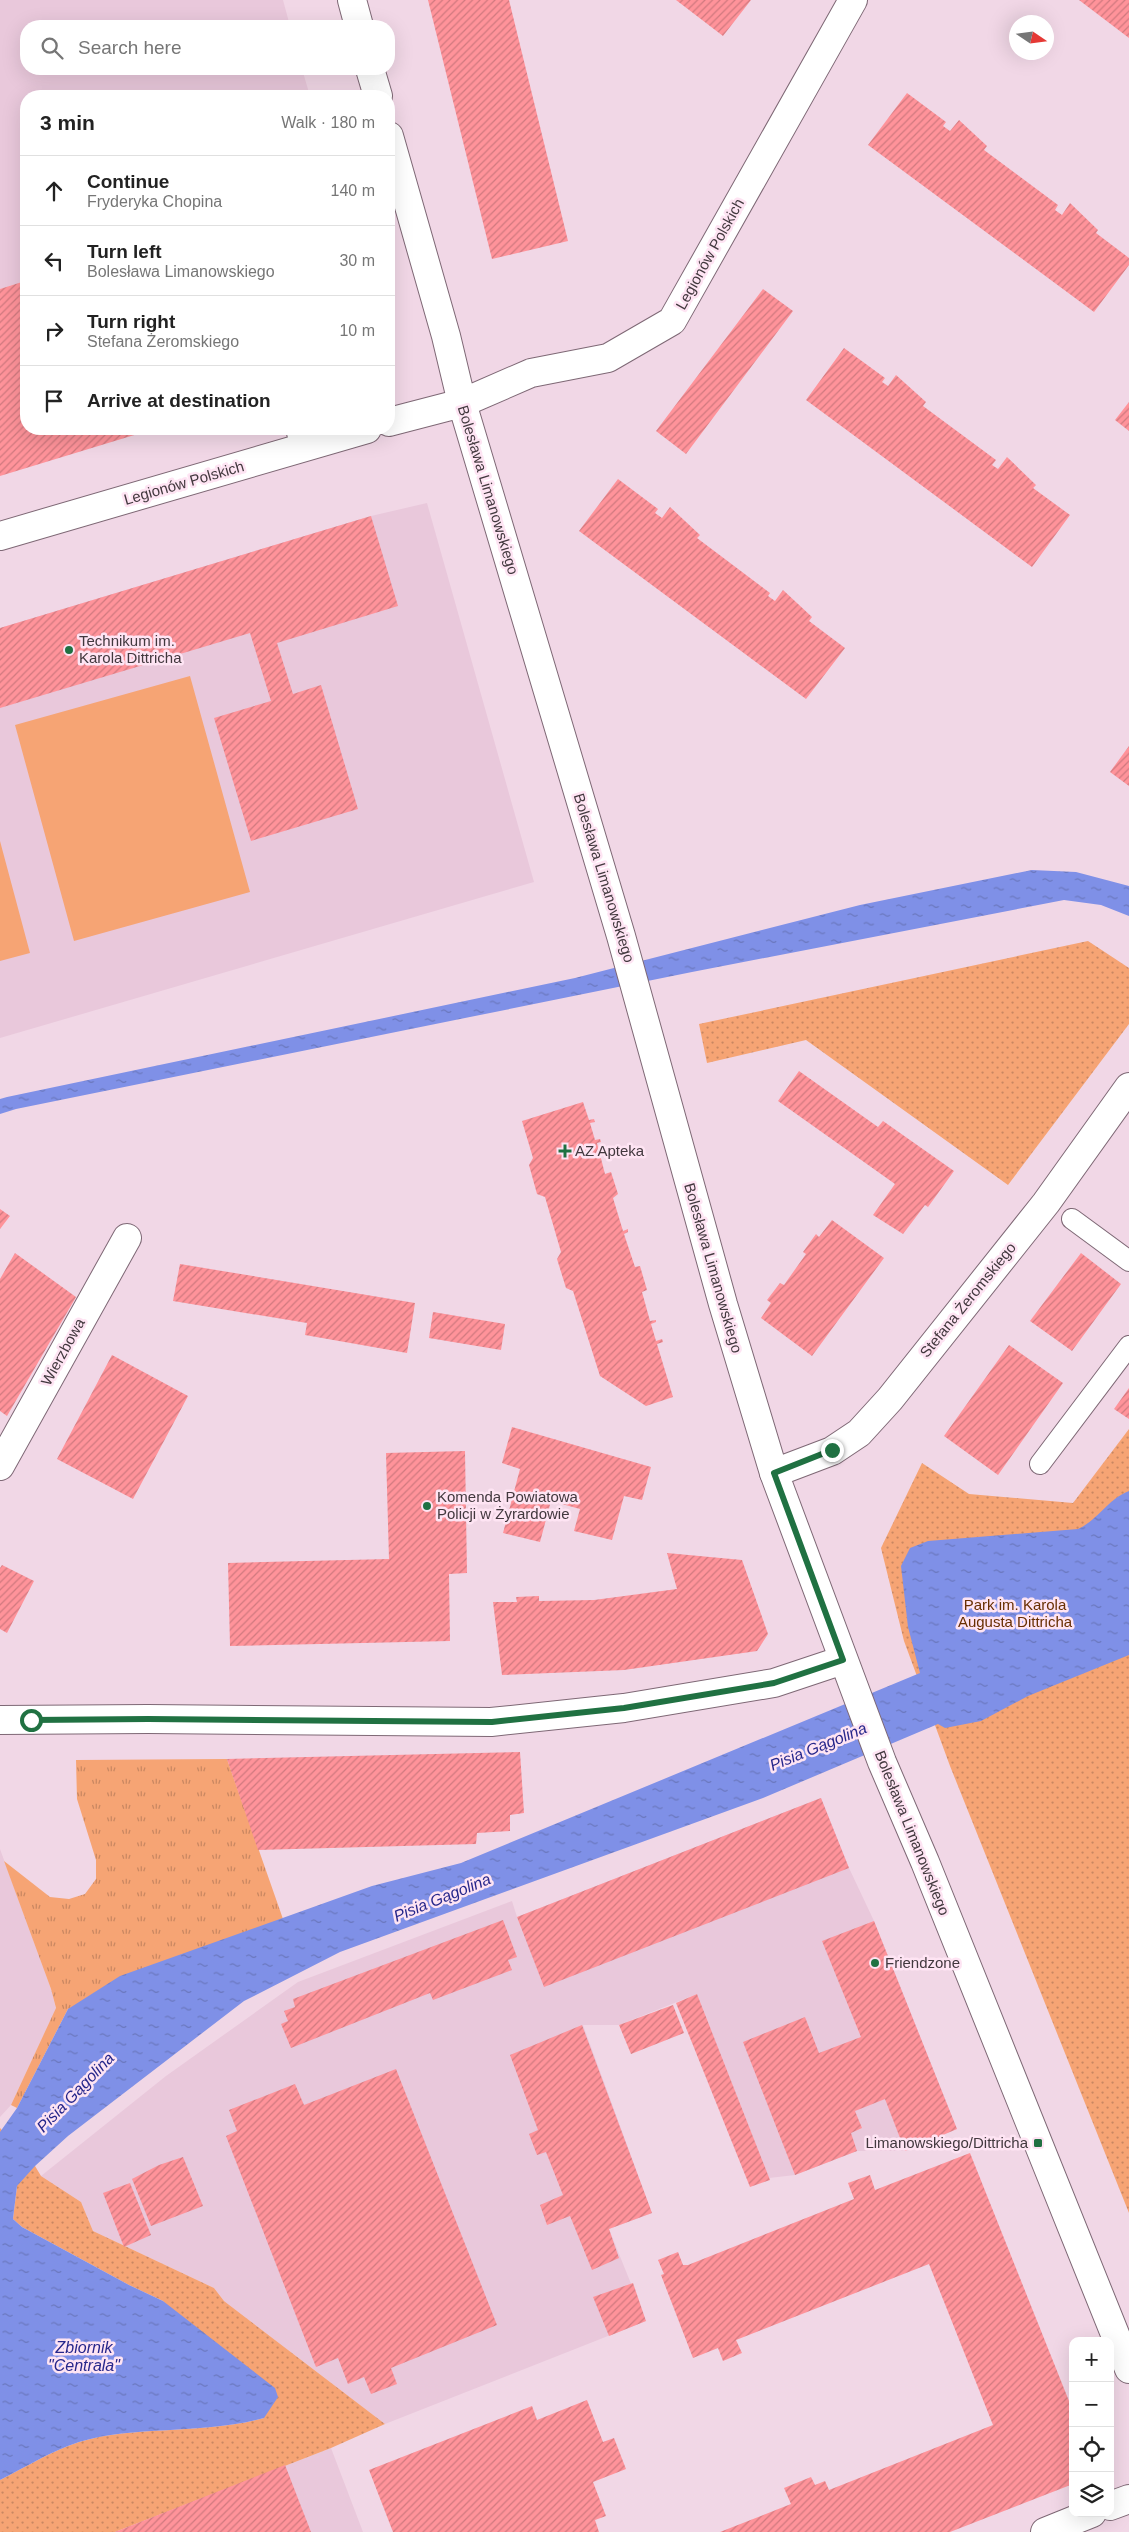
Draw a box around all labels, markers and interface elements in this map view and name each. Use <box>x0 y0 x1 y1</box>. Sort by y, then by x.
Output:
north arrow <box>1009 15 1054 60</box>
search box <box>20 20 395 75</box>
icon: search <box>38 34 66 62</box>
text: Search here <box>78 37 182 58</box>
text: 3 min <box>40 111 95 134</box>
text: Walk · 180 m <box>281 114 375 131</box>
text: Continue <box>87 171 169 192</box>
icon: ahead <box>40 177 68 205</box>
text: 140 m <box>331 182 375 199</box>
text: Fryderyka Chopina <box>87 193 222 210</box>
street label: Legionów Polskich <box>672 195 747 312</box>
text: Turn left <box>87 241 162 262</box>
icon: left <box>40 247 68 275</box>
text: 30 m <box>339 252 375 269</box>
text: Bolesława Limanowskiego <box>87 263 275 280</box>
text: Turn right <box>87 311 175 332</box>
icon: right <box>40 317 68 345</box>
text: 10 m <box>339 322 375 339</box>
text: Stefana Żeromskiego <box>87 333 239 350</box>
icon: arrive <box>40 387 68 415</box>
text: Arrive at destination <box>87 390 271 411</box>
street label: Bolesława Limanowskiego <box>455 403 522 576</box>
street label: Legionów Polskich <box>122 457 246 508</box>
place label: Technikum im. Karola Dittricha <box>79 632 182 666</box>
marker: Technikum im. Karola Dittricha <box>63 644 75 656</box>
street label: Bolesława Limanowskiego <box>571 791 638 964</box>
place label: AZ Apteka <box>575 1142 645 1159</box>
marker: AZ Apteka <box>559 1145 571 1157</box>
street label: Bolesława Limanowskiego <box>681 1181 746 1355</box>
street label: Stefana Żeromskiego <box>916 1239 1019 1360</box>
street label: Wierzbowa <box>37 1315 88 1388</box>
route end <box>821 1439 844 1462</box>
place label: Komenda Powiatowa Policji w Żyrardowie <box>437 1488 579 1522</box>
marker: Komenda Powiatowa Policji w Żyrardowie <box>421 1500 433 1512</box>
park label: Park im. Karola Augusta Dittricha <box>958 1596 1073 1630</box>
route start <box>20 1709 43 1732</box>
water label: Pisia Gągolina <box>767 1719 869 1774</box>
street label: Bolesława Limanowskiego <box>872 1748 953 1918</box>
water label: Pisia Gągolina <box>391 1870 493 1925</box>
place label: Friendzone <box>885 1954 960 1971</box>
marker: Friendzone <box>869 1957 881 1969</box>
water label: Pisia Gągolina <box>33 2049 117 2135</box>
place label: Limanowskiego/Dittricha <box>865 2134 1029 2151</box>
marker: Limanowskiego/Dittricha <box>1032 2137 1044 2149</box>
map controls <box>1069 2337 1114 2517</box>
button: + <box>1069 2337 1114 2382</box>
water label: Zbiornik "Centrala" <box>48 2339 121 2374</box>
button: − <box>1069 2382 1114 2427</box>
button: locate <box>1069 2427 1114 2472</box>
button: layers <box>1069 2472 1114 2517</box>

